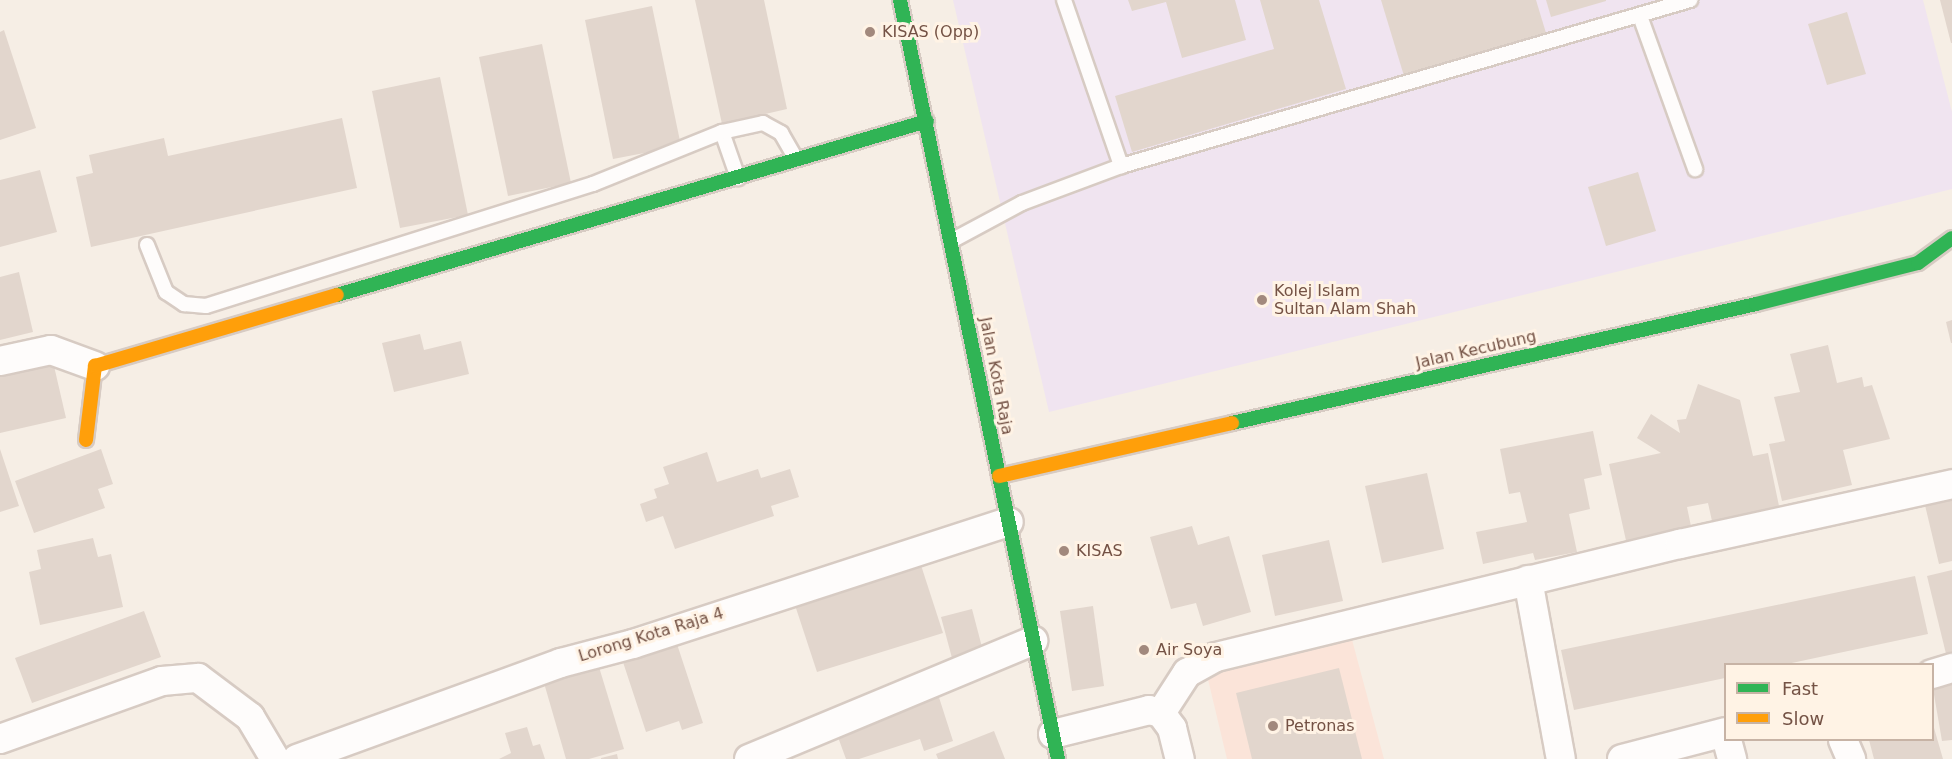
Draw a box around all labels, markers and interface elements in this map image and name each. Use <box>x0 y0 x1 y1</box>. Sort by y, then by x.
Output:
place label: KISAS (Opp) <box>882 22 979 42</box>
marker: KISAS (Opp) <box>863 25 877 39</box>
place label: Kolej Islam Sultan Alam Shah <box>1274 281 1416 319</box>
marker: Kolej Islam Sultan Alam Shah <box>1255 293 1269 307</box>
street label: Jalan Kota Raja <box>975 316 1017 436</box>
street label: Jalan Kecubung <box>1414 327 1538 373</box>
place label: KISAS <box>1076 541 1123 561</box>
marker: KISAS <box>1057 544 1071 558</box>
street label: Lorong Kota Raja 4 <box>576 604 726 666</box>
place label: Air Soya <box>1156 640 1222 660</box>
marker: Air Soya <box>1137 643 1151 657</box>
legend <box>1724 663 1934 741</box>
text: Fast <box>1782 678 1818 699</box>
text: Slow <box>1782 708 1824 729</box>
place label: Petronas <box>1285 716 1354 736</box>
marker: Petronas <box>1266 719 1280 733</box>

